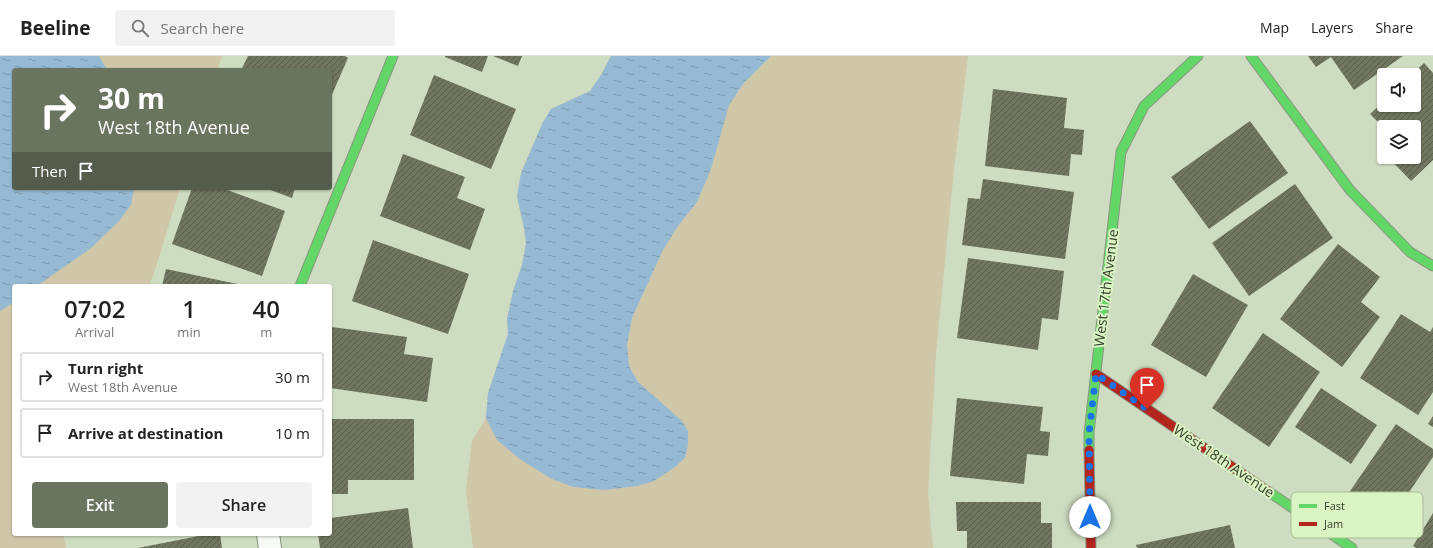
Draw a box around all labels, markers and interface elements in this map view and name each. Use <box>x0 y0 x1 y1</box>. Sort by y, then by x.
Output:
search box <box>115 10 395 46</box>
text: Beeline <box>20 15 91 41</box>
icon: search <box>129 17 151 39</box>
text: Search here <box>161 18 244 38</box>
text: Map <box>1260 18 1289 37</box>
text: Layers <box>1311 18 1353 37</box>
text: Share <box>1375 18 1413 37</box>
map controls <box>1377 68 1421 164</box>
button: sound <box>1377 68 1421 112</box>
text: 30 m <box>98 79 165 117</box>
icon: right <box>32 84 84 136</box>
text: West 18th Avenue <box>98 115 250 139</box>
button: layers <box>1377 120 1421 164</box>
icon: arrive <box>75 160 97 182</box>
text: Then <box>32 161 67 181</box>
street label: West 17th Avenue <box>1089 228 1122 348</box>
text: 07:02 <box>64 292 125 325</box>
text: 1 <box>182 292 196 325</box>
text: 40 <box>253 292 280 325</box>
text: Arrival <box>75 323 114 341</box>
text: min <box>177 323 201 341</box>
text: m <box>260 323 272 341</box>
text: Turn right <box>68 358 143 378</box>
icon: right <box>34 366 56 388</box>
text: 30 m <box>275 367 310 387</box>
pin <box>1130 368 1164 409</box>
icon: arrive <box>1136 374 1158 396</box>
text: West 18th Avenue <box>68 378 178 396</box>
street label: West 18th Avenue <box>1170 420 1279 502</box>
icon: arrive <box>34 422 56 444</box>
text: Arrive at destination <box>68 423 223 443</box>
text: 10 m <box>275 423 310 443</box>
button: Exit <box>32 482 168 528</box>
button: Share <box>176 482 312 528</box>
legend <box>1291 492 1423 538</box>
position arrow <box>1069 496 1111 538</box>
text: Fast <box>1324 498 1345 513</box>
text: Jam <box>1323 516 1343 531</box>

